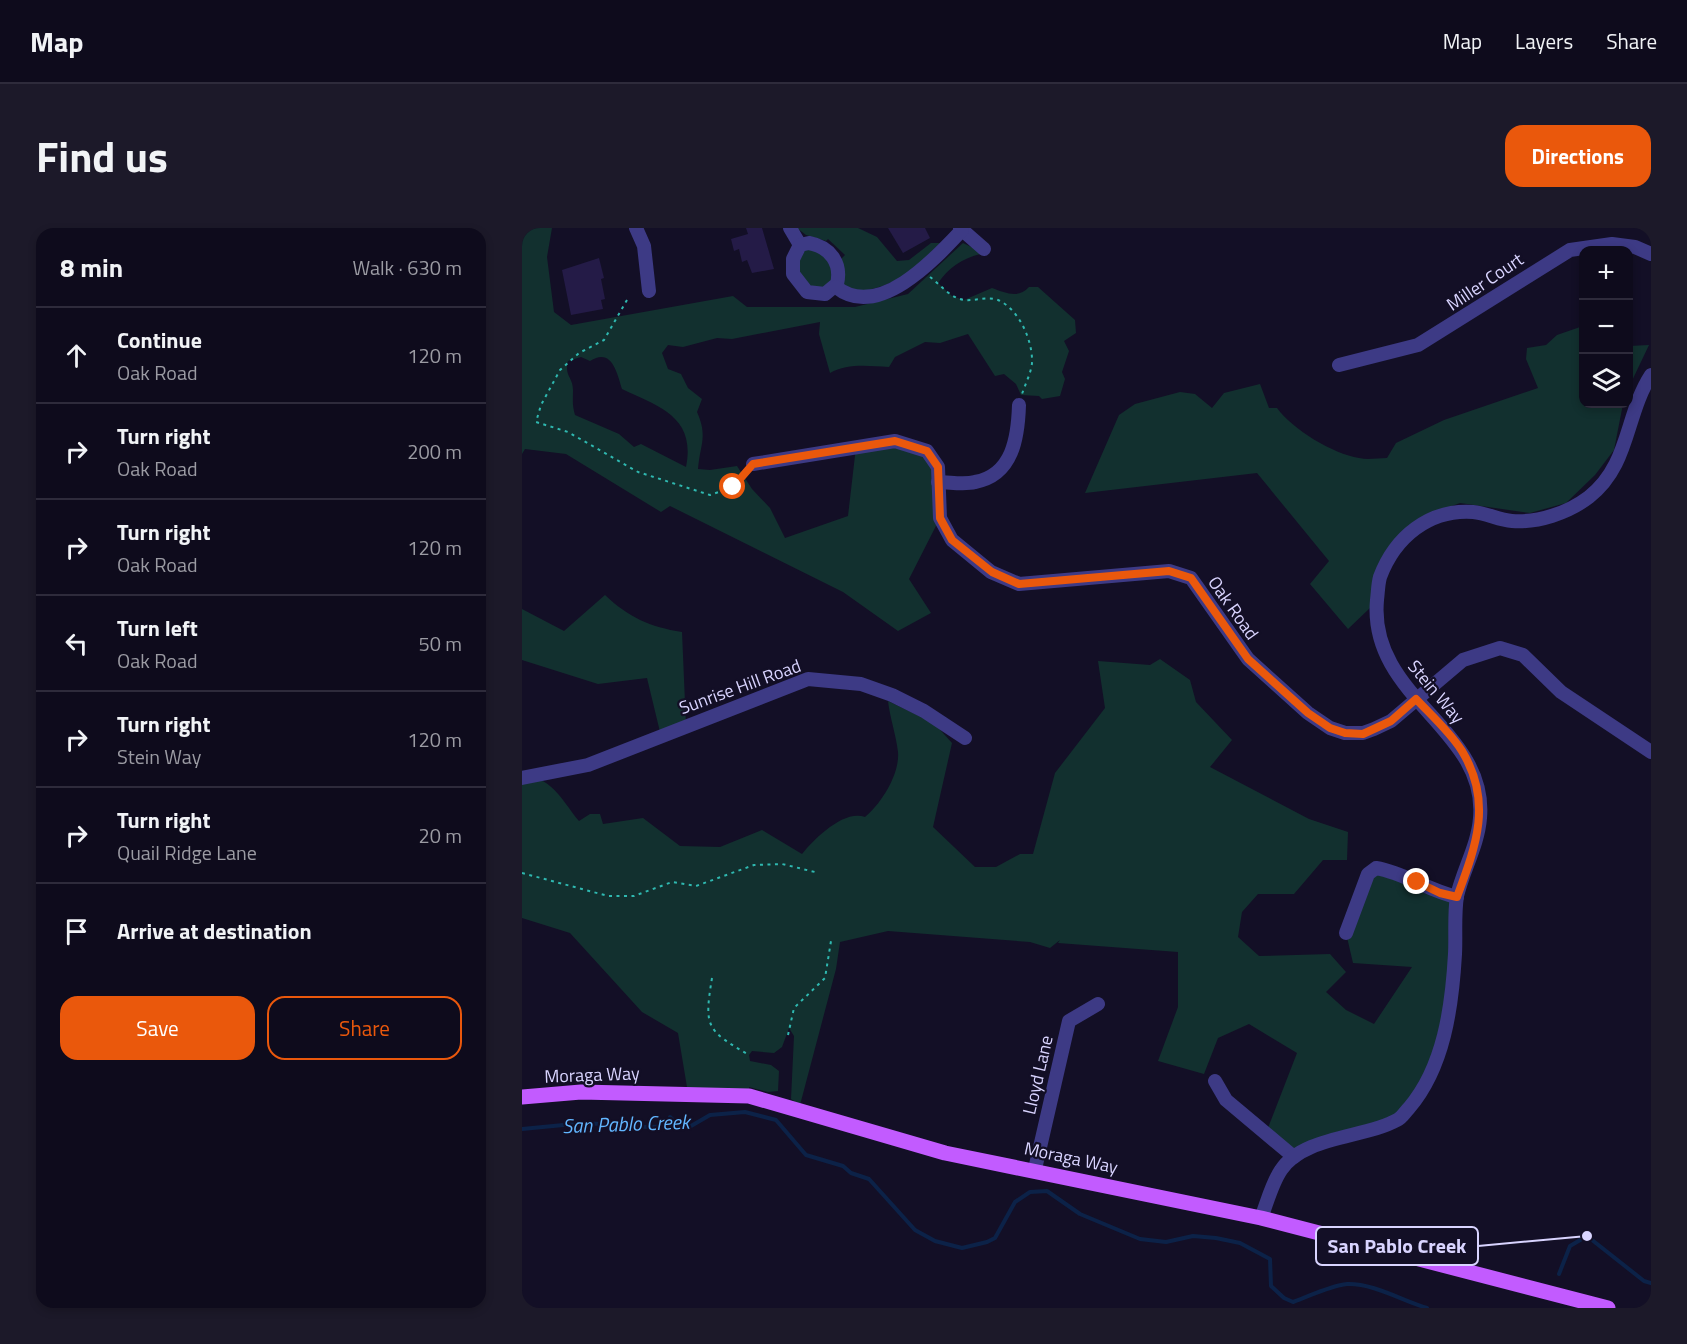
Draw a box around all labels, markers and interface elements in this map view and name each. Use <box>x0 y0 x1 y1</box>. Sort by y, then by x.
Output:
text: Map <box>30 20 84 63</box>
text: Map <box>1443 25 1482 57</box>
text: Layers <box>1515 25 1573 57</box>
text: Share <box>1606 25 1657 57</box>
text: Find us <box>36 124 168 188</box>
button: Directions <box>1505 125 1651 187</box>
street label: Miller Court <box>1441 245 1529 317</box>
map controls <box>1579 246 1633 408</box>
button: + <box>1579 246 1633 300</box>
text: 8 min <box>60 248 123 287</box>
text: Walk · 630 m <box>353 252 462 283</box>
button: − <box>1579 300 1633 354</box>
text: Continue <box>117 323 202 357</box>
icon: ahead <box>60 339 93 372</box>
text: 120 m <box>407 340 462 371</box>
button: layers <box>1579 354 1633 408</box>
text: Oak Road <box>117 357 198 388</box>
text: Turn right <box>117 419 211 453</box>
icon: right <box>60 435 93 468</box>
text: 200 m <box>407 436 462 467</box>
text: Oak Road <box>117 453 198 484</box>
route start <box>719 473 745 499</box>
text: Turn right <box>117 515 211 549</box>
icon: right <box>60 531 93 564</box>
text: 120 m <box>407 532 462 563</box>
text: Oak Road <box>117 549 198 580</box>
street label: Oak Road <box>1202 570 1265 645</box>
text: Turn left <box>117 611 198 645</box>
icon: left <box>60 627 93 660</box>
text: 50 m <box>418 628 462 659</box>
text: Oak Road <box>117 645 198 676</box>
street label: Sunrise Hill Road <box>675 652 805 721</box>
street label: Stein Way <box>1402 654 1471 730</box>
text: Turn right <box>117 707 211 741</box>
icon: right <box>60 723 93 756</box>
text: 120 m <box>407 724 462 755</box>
text: Stein Way <box>117 741 201 772</box>
text: Turn right <box>117 803 211 837</box>
icon: right <box>60 819 93 852</box>
text: 20 m <box>418 820 462 851</box>
text: Quail Ridge Lane <box>117 837 257 868</box>
route end <box>1403 868 1429 894</box>
text: Arrive at destination <box>117 914 312 948</box>
icon: arrive <box>60 915 93 948</box>
button: Save <box>60 996 255 1060</box>
button: Share <box>267 996 462 1060</box>
street label: Lloyd Lane <box>1015 1033 1060 1117</box>
street label: Moraga Way <box>544 1059 640 1090</box>
water label: San Pablo Creek <box>562 1106 692 1141</box>
street label: Moraga Way <box>1022 1134 1121 1181</box>
callout: San Pablo Creek <box>1316 1227 1478 1265</box>
text: San Pablo Creek <box>1328 1230 1467 1261</box>

